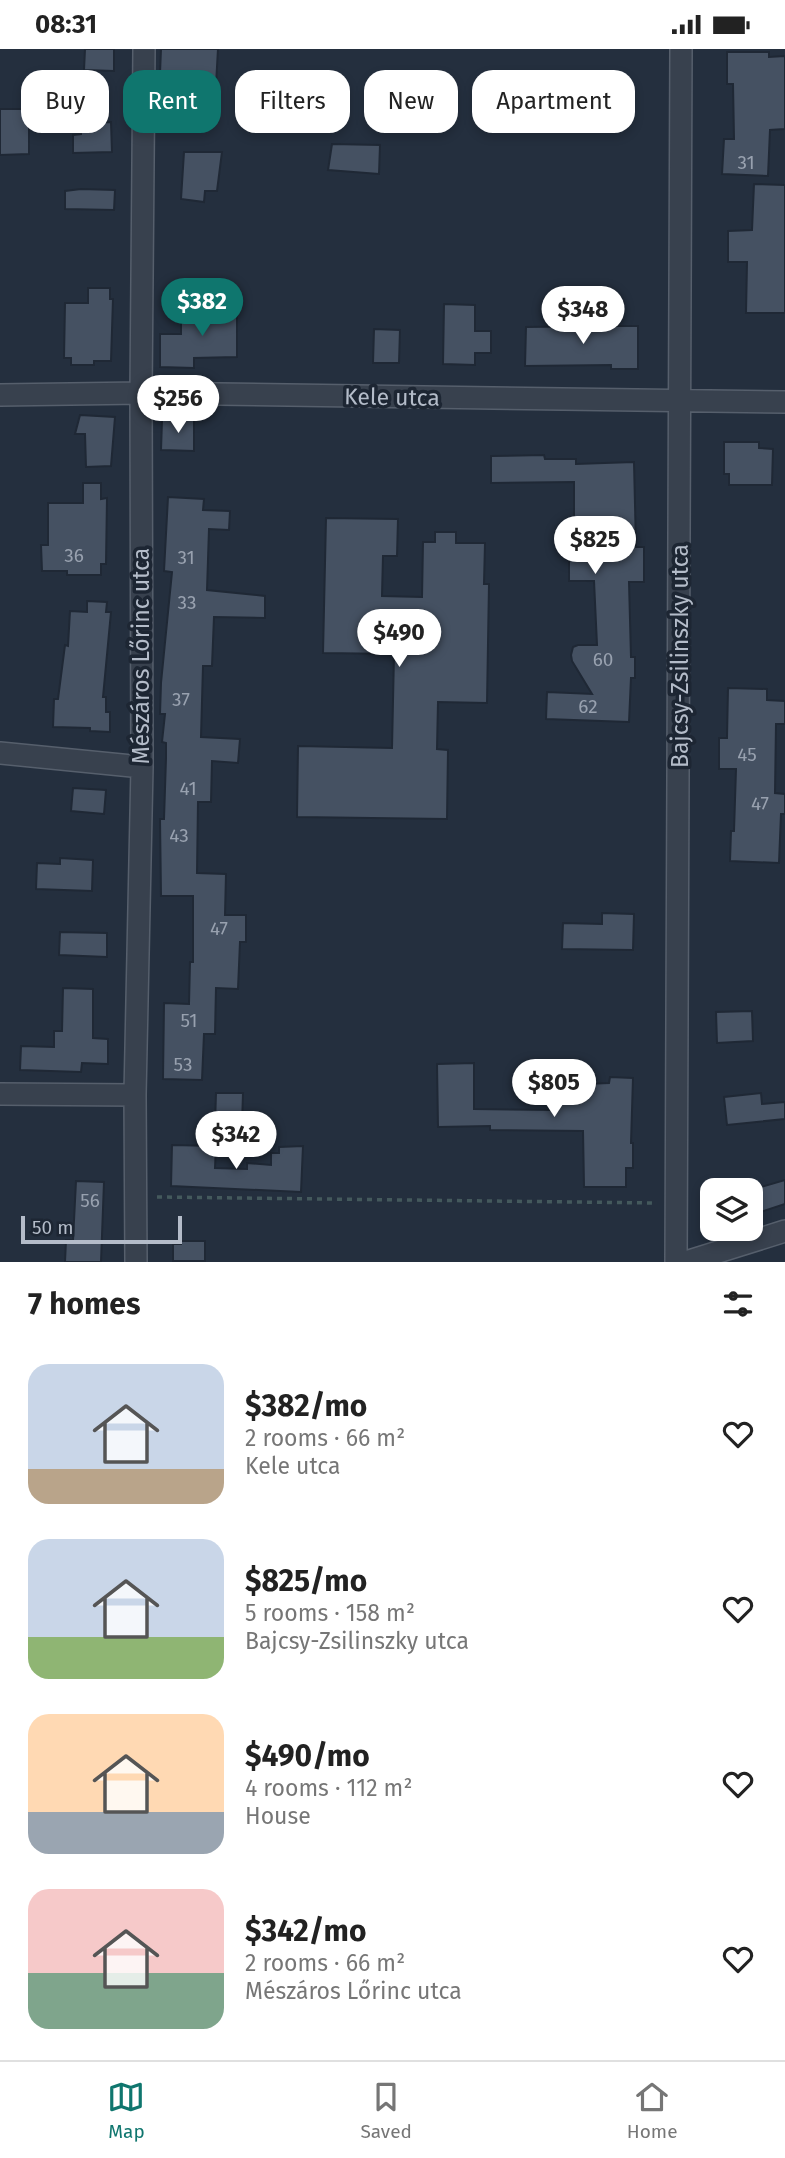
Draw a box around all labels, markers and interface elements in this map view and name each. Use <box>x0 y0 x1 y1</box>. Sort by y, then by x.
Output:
text: 08:31 <box>35 9 97 40</box>
chip: Buy <box>21 70 109 133</box>
chip: Rent <box>123 70 221 133</box>
chip: Filters <box>235 70 350 133</box>
chip: New <box>364 70 458 133</box>
chip: Apartment <box>472 70 635 133</box>
house number: 31 <box>737 151 755 174</box>
pin: $382 <box>161 279 243 338</box>
text: $382 <box>177 287 227 315</box>
pin: $348 <box>542 287 624 346</box>
text: $348 <box>558 295 608 323</box>
pin: $256 <box>137 375 219 435</box>
street label: Kele utca <box>344 382 440 412</box>
text: $256 <box>153 384 203 412</box>
pin: $825 <box>554 517 636 576</box>
text: $825 <box>570 525 620 553</box>
house number: 36 <box>64 544 84 567</box>
street label: Bajcsy-Zsilinszky utca <box>666 544 694 768</box>
house number: 31 <box>177 546 195 569</box>
street label: Mészáros Lőrinc utca <box>127 548 155 764</box>
house number: 33 <box>178 591 196 614</box>
pin: $490 <box>358 609 440 669</box>
text: $490 <box>373 618 425 646</box>
house number: 60 <box>593 648 613 671</box>
house number: 37 <box>172 688 190 711</box>
house number: 62 <box>578 695 598 718</box>
house number: 45 <box>737 743 757 766</box>
house number: 41 <box>179 777 197 800</box>
house number: 47 <box>751 792 769 815</box>
house number: 43 <box>169 824 189 847</box>
house number: 47 <box>210 917 228 940</box>
house number: 51 <box>181 1009 197 1032</box>
house number: 53 <box>174 1053 192 1076</box>
pin: $805 <box>513 1059 595 1119</box>
text: $805 <box>528 1068 580 1096</box>
pin: $342 <box>195 1111 277 1171</box>
text: $342 <box>212 1120 260 1148</box>
map controls <box>700 1178 763 1241</box>
button: layers <box>700 1178 763 1241</box>
house number: 56 <box>80 1189 100 1212</box>
scale bar <box>21 1213 182 1245</box>
text: 50 m <box>32 1216 73 1239</box>
icon: filters <box>719 1285 757 1323</box>
text: 7 homes <box>28 1286 140 1322</box>
text: $382/mo <box>245 1388 367 1424</box>
icon: home <box>84 1392 168 1476</box>
icon: heart <box>719 1415 757 1453</box>
text: 2 rooms · 66 m² <box>245 1424 405 1452</box>
text: Kele utca <box>245 1452 341 1480</box>
text: $825/mo <box>245 1563 367 1599</box>
icon: home <box>84 1567 168 1651</box>
icon: heart <box>719 1590 757 1628</box>
text: 5 rooms · 158 m² <box>245 1599 415 1627</box>
text: Bajcsy-Zsilinszky utca <box>245 1627 469 1655</box>
text: $490/mo <box>245 1738 370 1774</box>
icon: home <box>84 1742 168 1826</box>
icon: heart <box>719 1765 757 1803</box>
text: 4 rooms · 112 m² <box>245 1774 412 1802</box>
text: House <box>245 1802 311 1830</box>
text: $342/mo <box>245 1913 366 1949</box>
icon: home <box>84 1917 168 2001</box>
icon: heart <box>719 1940 757 1978</box>
text: 2 rooms · 66 m² <box>245 1949 405 1977</box>
text: Mészáros Lőrinc utca <box>245 1977 462 2005</box>
tab: Map <box>107 2078 145 2143</box>
tab: Saved <box>360 2078 412 2143</box>
tab: Home <box>627 2078 677 2143</box>

